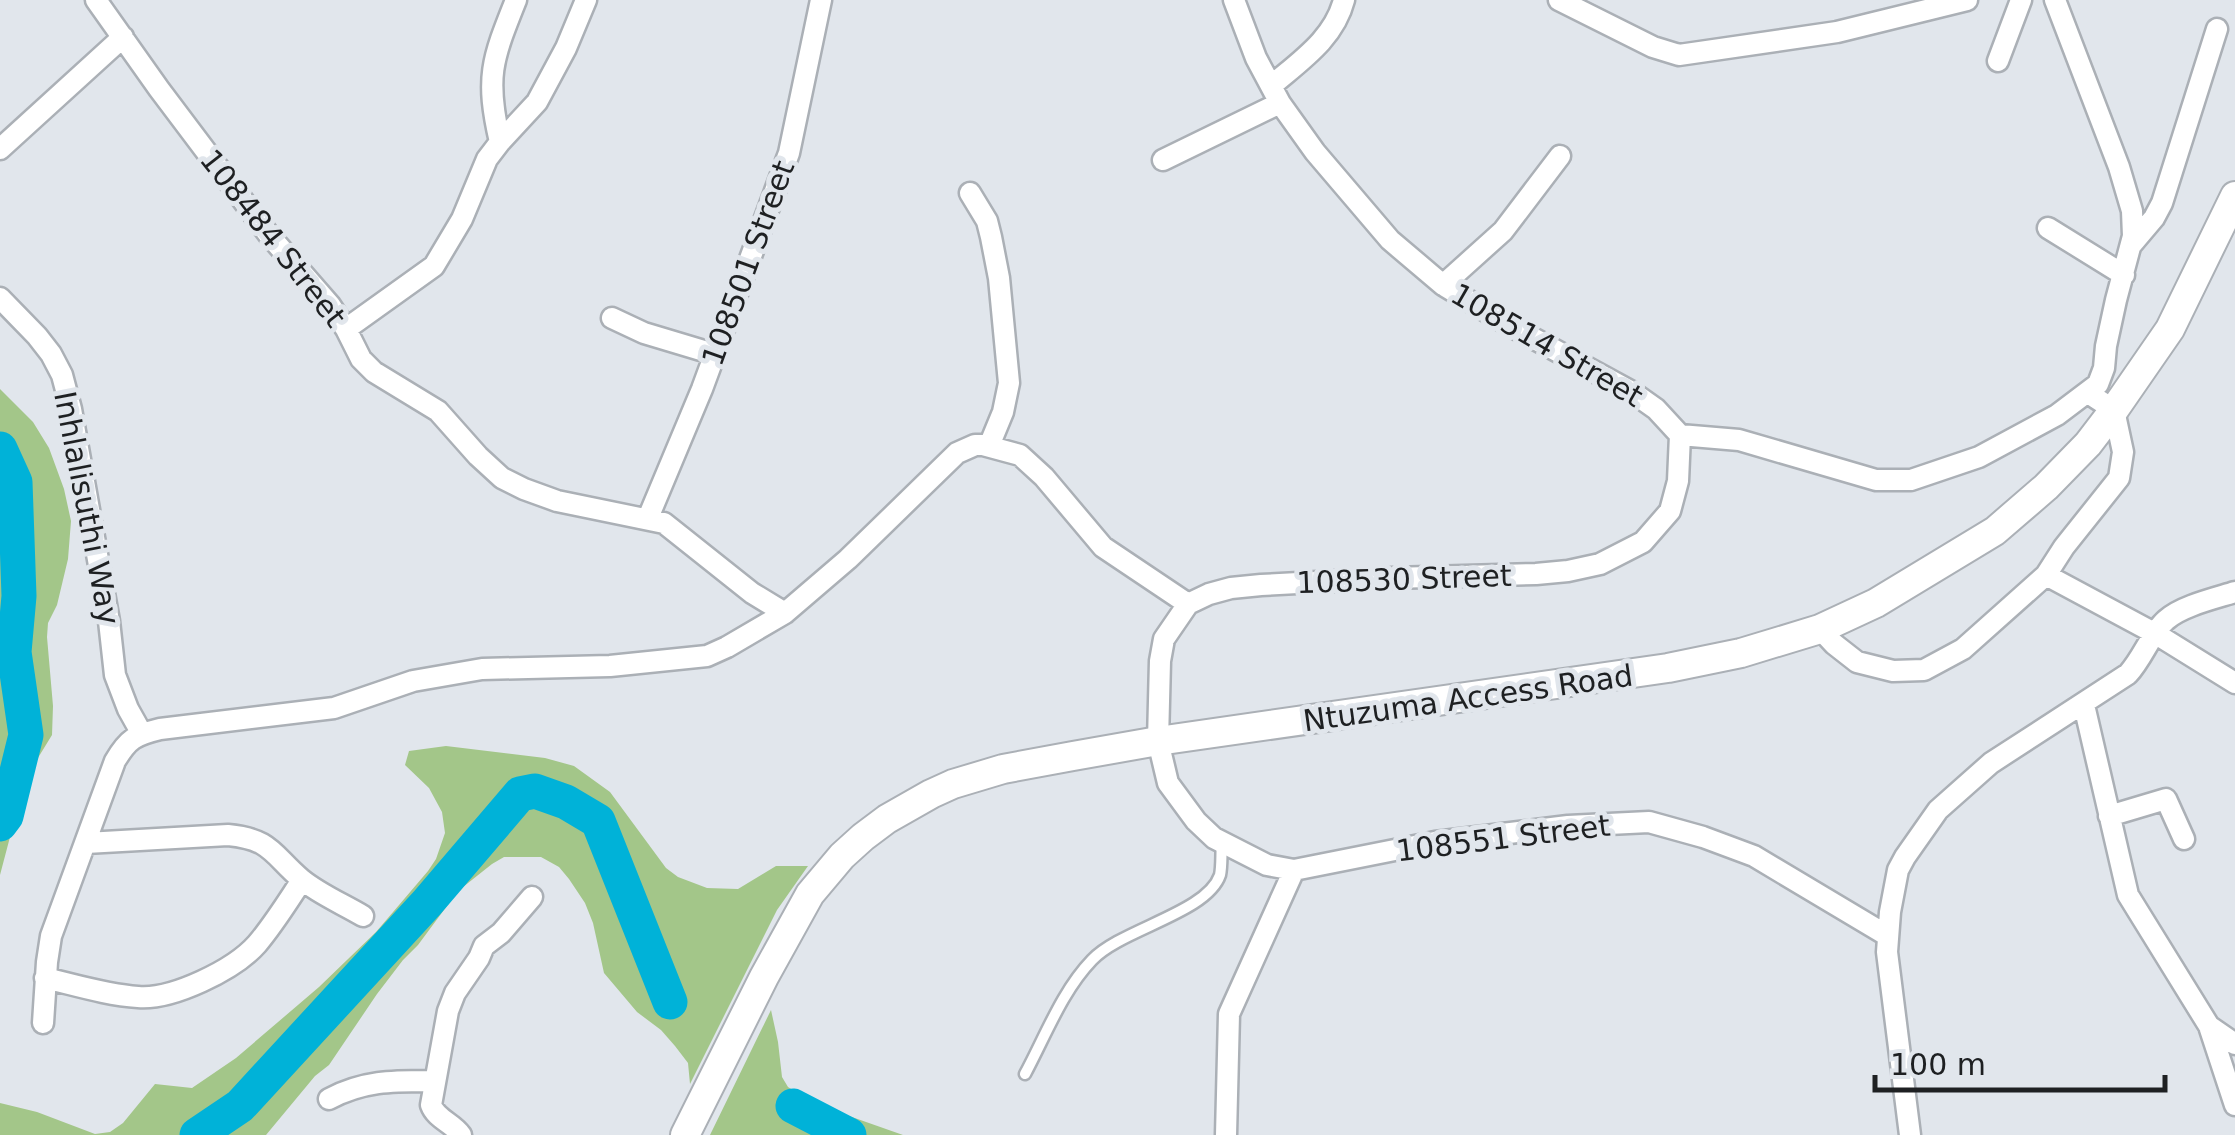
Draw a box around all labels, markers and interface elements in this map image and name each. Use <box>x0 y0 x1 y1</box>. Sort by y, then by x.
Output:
street label: 108484 Street <box>193 142 353 334</box>
street label: 108501 Street <box>695 156 801 370</box>
street label: 108514 Street <box>1445 276 1649 414</box>
street label: Inhlalisuthi Way <box>47 388 127 628</box>
street label: 108530 Street <box>1296 558 1512 600</box>
street label: Ntuzuma Access Road <box>1301 658 1635 738</box>
street label: 108551 Street <box>1394 807 1612 868</box>
scale bar <box>1875 1030 2165 1092</box>
text: 100 m <box>1890 1047 1986 1082</box>

